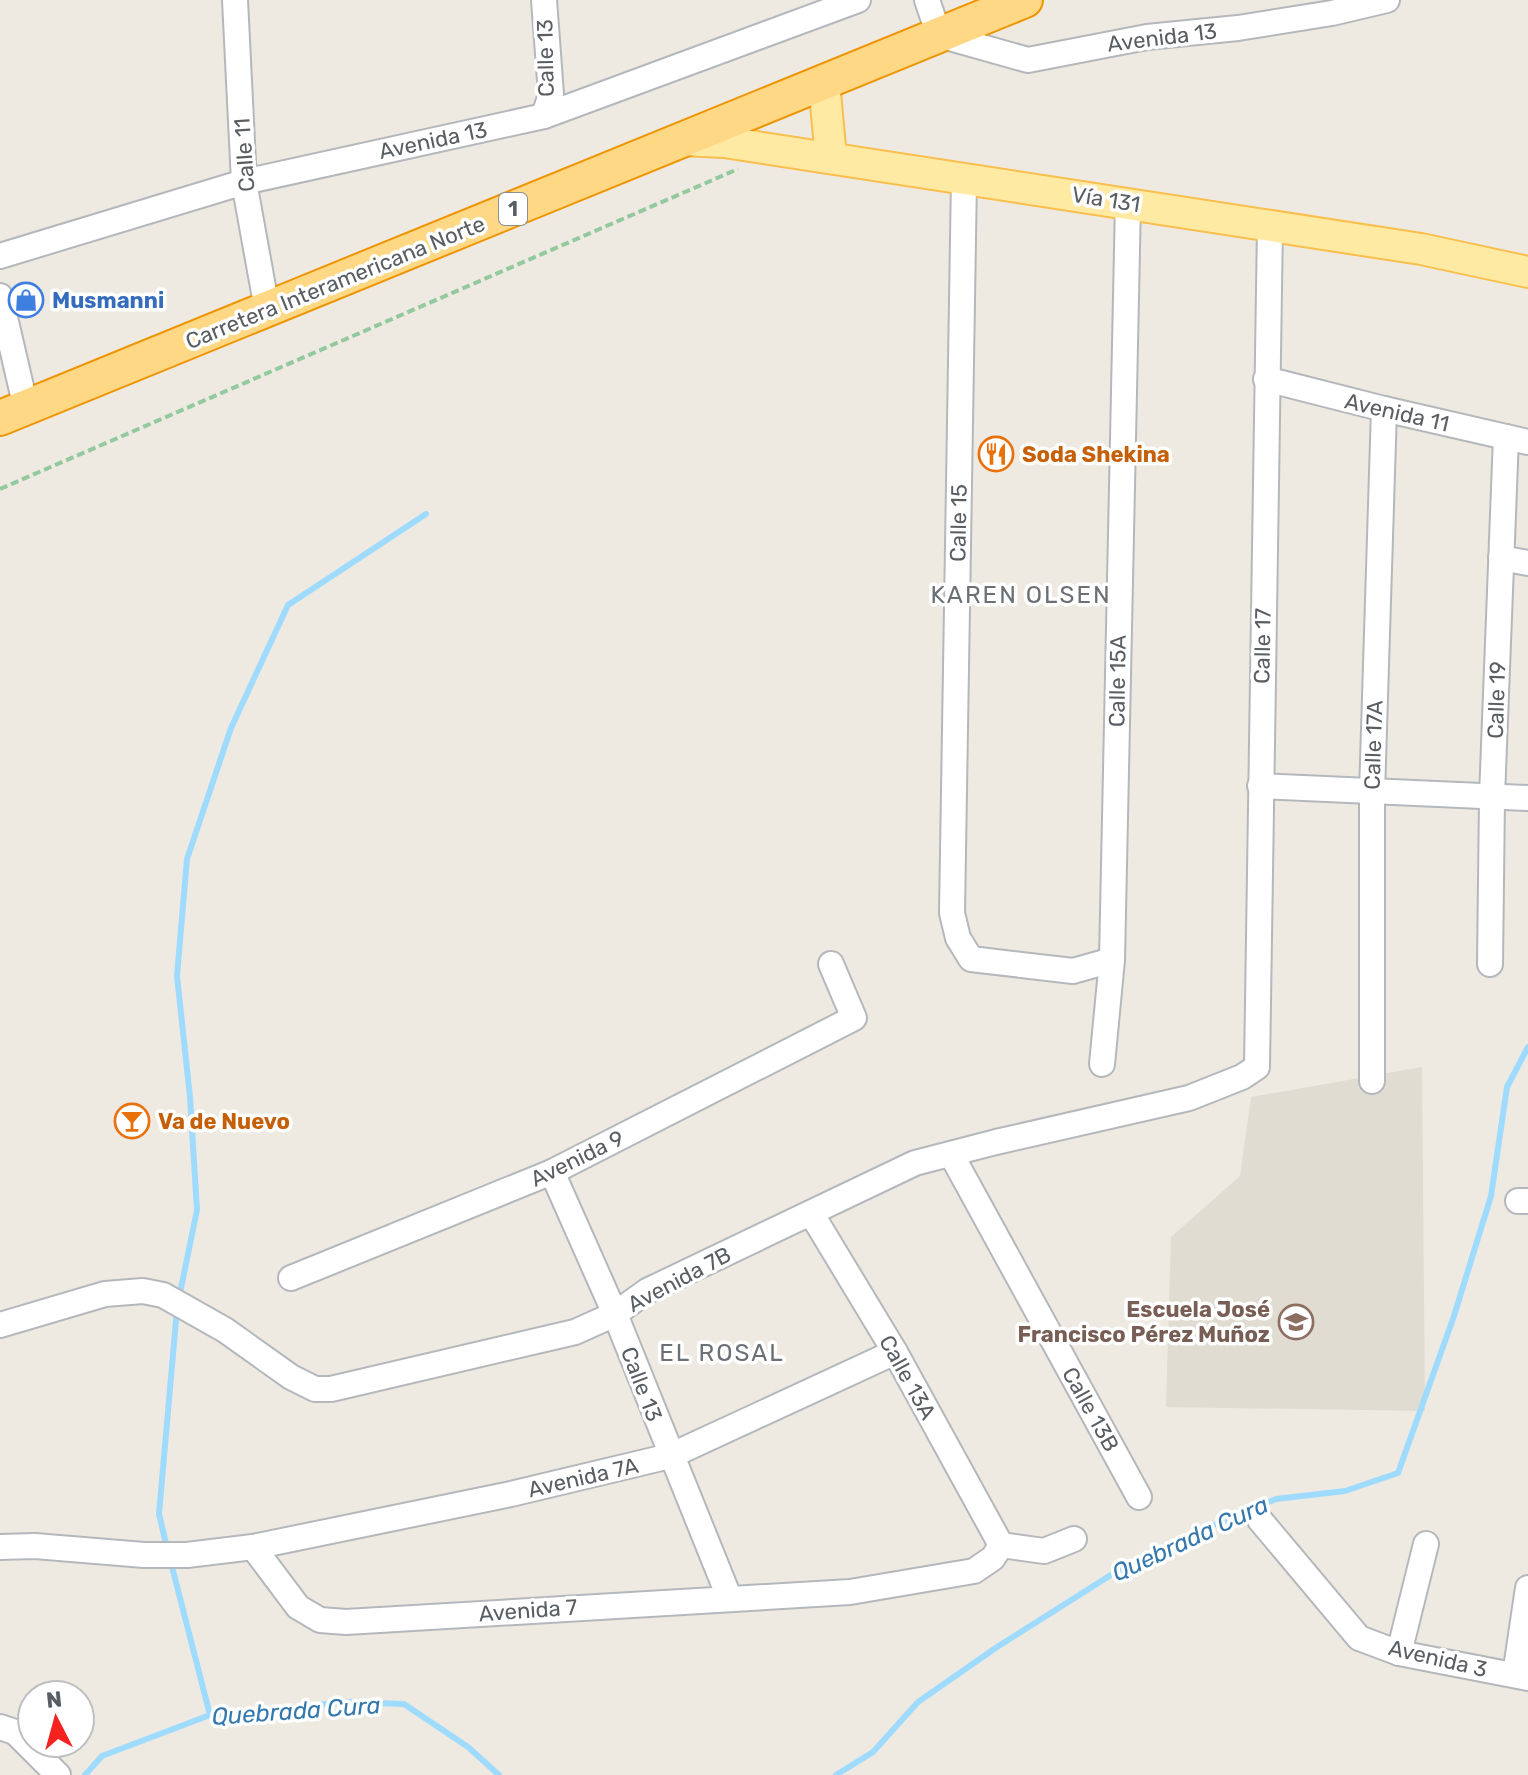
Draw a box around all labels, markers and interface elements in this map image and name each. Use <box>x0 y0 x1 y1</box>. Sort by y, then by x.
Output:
street label: Avenida 13 <box>1106 17 1218 58</box>
street label: Calle 13 <box>531 19 560 97</box>
street label: Avenida 13 <box>376 116 490 165</box>
street label: Calle 11 <box>228 117 261 193</box>
street label: Vía 131 <box>1070 181 1142 218</box>
road number: 1 <box>499 193 527 225</box>
street label: Carretera Interamericana Norte <box>182 210 489 355</box>
shop icon: Musmanni <box>7 281 45 319</box>
place label: Musmanni <box>52 287 164 314</box>
street label: Avenida 11 <box>1342 387 1452 438</box>
restaurant icon: Soda Shekina <box>977 435 1015 473</box>
place label: Soda Shekina <box>1022 441 1170 468</box>
street label: Calle 15 <box>944 484 973 562</box>
district label: KAREN OLSEN <box>930 581 1112 609</box>
street label: Calle 17 <box>1248 608 1277 684</box>
street label: Calle 15A <box>1103 634 1132 727</box>
street label: Calle 19 <box>1482 661 1511 739</box>
street label: Calle 17A <box>1358 700 1389 790</box>
bar icon: Va de Nuevo <box>113 1102 151 1140</box>
place label: Va de Nuevo <box>158 1108 290 1135</box>
street label: Avenida 9 <box>526 1124 628 1193</box>
street label: Avenida 7B <box>623 1241 736 1318</box>
place label: Escuela José Francisco Pérez Muñoz <box>1018 1296 1270 1348</box>
school or university icon: Escuela José Francisco Pérez Muñoz <box>1277 1303 1315 1341</box>
street label: Calle 13A <box>873 1330 942 1424</box>
district label: EL ROSAL <box>659 1339 785 1367</box>
street label: Calle 13 <box>615 1343 668 1425</box>
street label: Calle 13B <box>1056 1362 1125 1456</box>
street label: Avenida 7A <box>525 1452 641 1503</box>
water label: Quebrada Cura <box>1107 1490 1273 1588</box>
street label: Avenida 7 <box>478 1594 578 1627</box>
street label: Avenida 3 <box>1386 1634 1490 1683</box>
north arrow <box>16 1679 96 1759</box>
text: N <box>45 1685 63 1714</box>
water label: Quebrada Cura <box>210 1691 382 1731</box>

